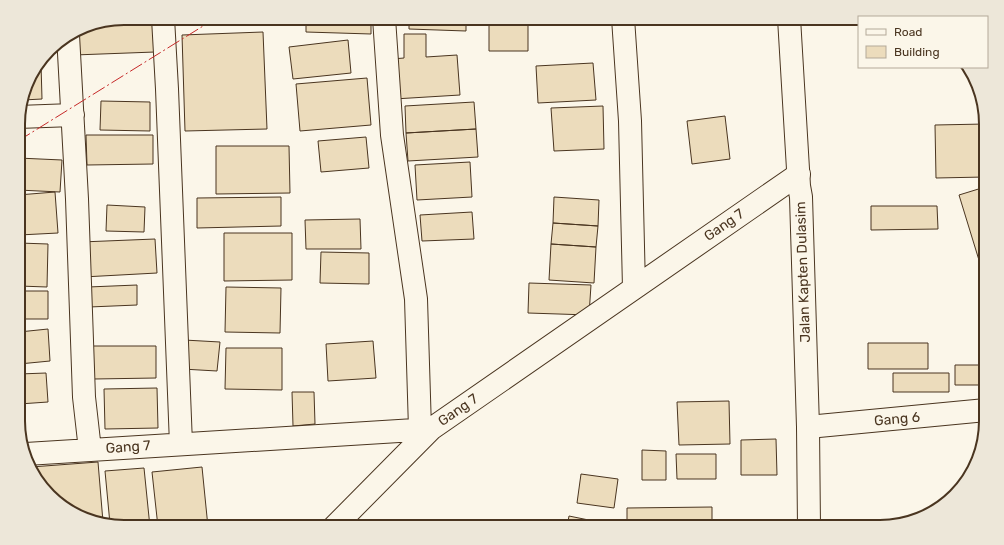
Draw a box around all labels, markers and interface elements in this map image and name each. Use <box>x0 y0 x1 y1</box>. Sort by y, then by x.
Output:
legend <box>858 16 988 68</box>
text: Road <box>894 25 922 39</box>
text: Building <box>894 45 940 59</box>
street label: Jalan Kapten Dulasim <box>792 201 814 343</box>
street label: Gang 7 <box>701 205 747 245</box>
street label: Gang 7 <box>435 390 481 430</box>
street label: Gang 6 <box>873 409 921 429</box>
street label: Gang 7 <box>105 437 151 457</box>

